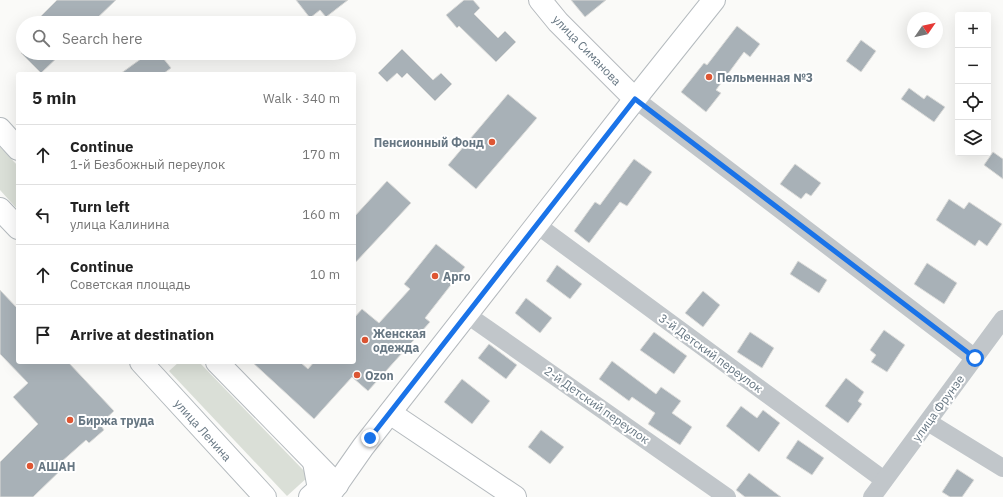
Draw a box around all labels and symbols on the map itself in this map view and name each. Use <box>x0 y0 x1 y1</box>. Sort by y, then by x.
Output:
street label: улица Симанова <box>550 12 625 89</box>
north arrow <box>907 12 943 48</box>
place label: Пельменная №3 <box>717 70 813 85</box>
marker: Пельменная №3 <box>704 72 714 82</box>
place label: Пенсионный Фонд <box>374 135 484 150</box>
marker: Пенсионный Фонд <box>487 137 497 147</box>
place label: Арго <box>443 269 471 284</box>
marker: Арго <box>430 271 440 281</box>
street label: 3-й Детский переулок <box>656 310 766 396</box>
place label: Женская одежда <box>373 326 426 355</box>
marker: Женская одежда <box>360 335 370 345</box>
route start <box>966 349 984 367</box>
street label: 2-й Детский переулок <box>542 363 653 447</box>
place label: Ozon <box>365 368 394 383</box>
marker: Ozon <box>352 370 362 380</box>
street label: улица Фрунзе <box>909 371 967 444</box>
street label: улица Ленина <box>171 396 235 465</box>
place label: Биржа труда <box>78 413 154 428</box>
marker: Биржа труда <box>65 415 75 425</box>
route end <box>361 429 379 447</box>
place label: АШАН <box>38 459 76 474</box>
marker: АШАН <box>25 461 35 471</box>

